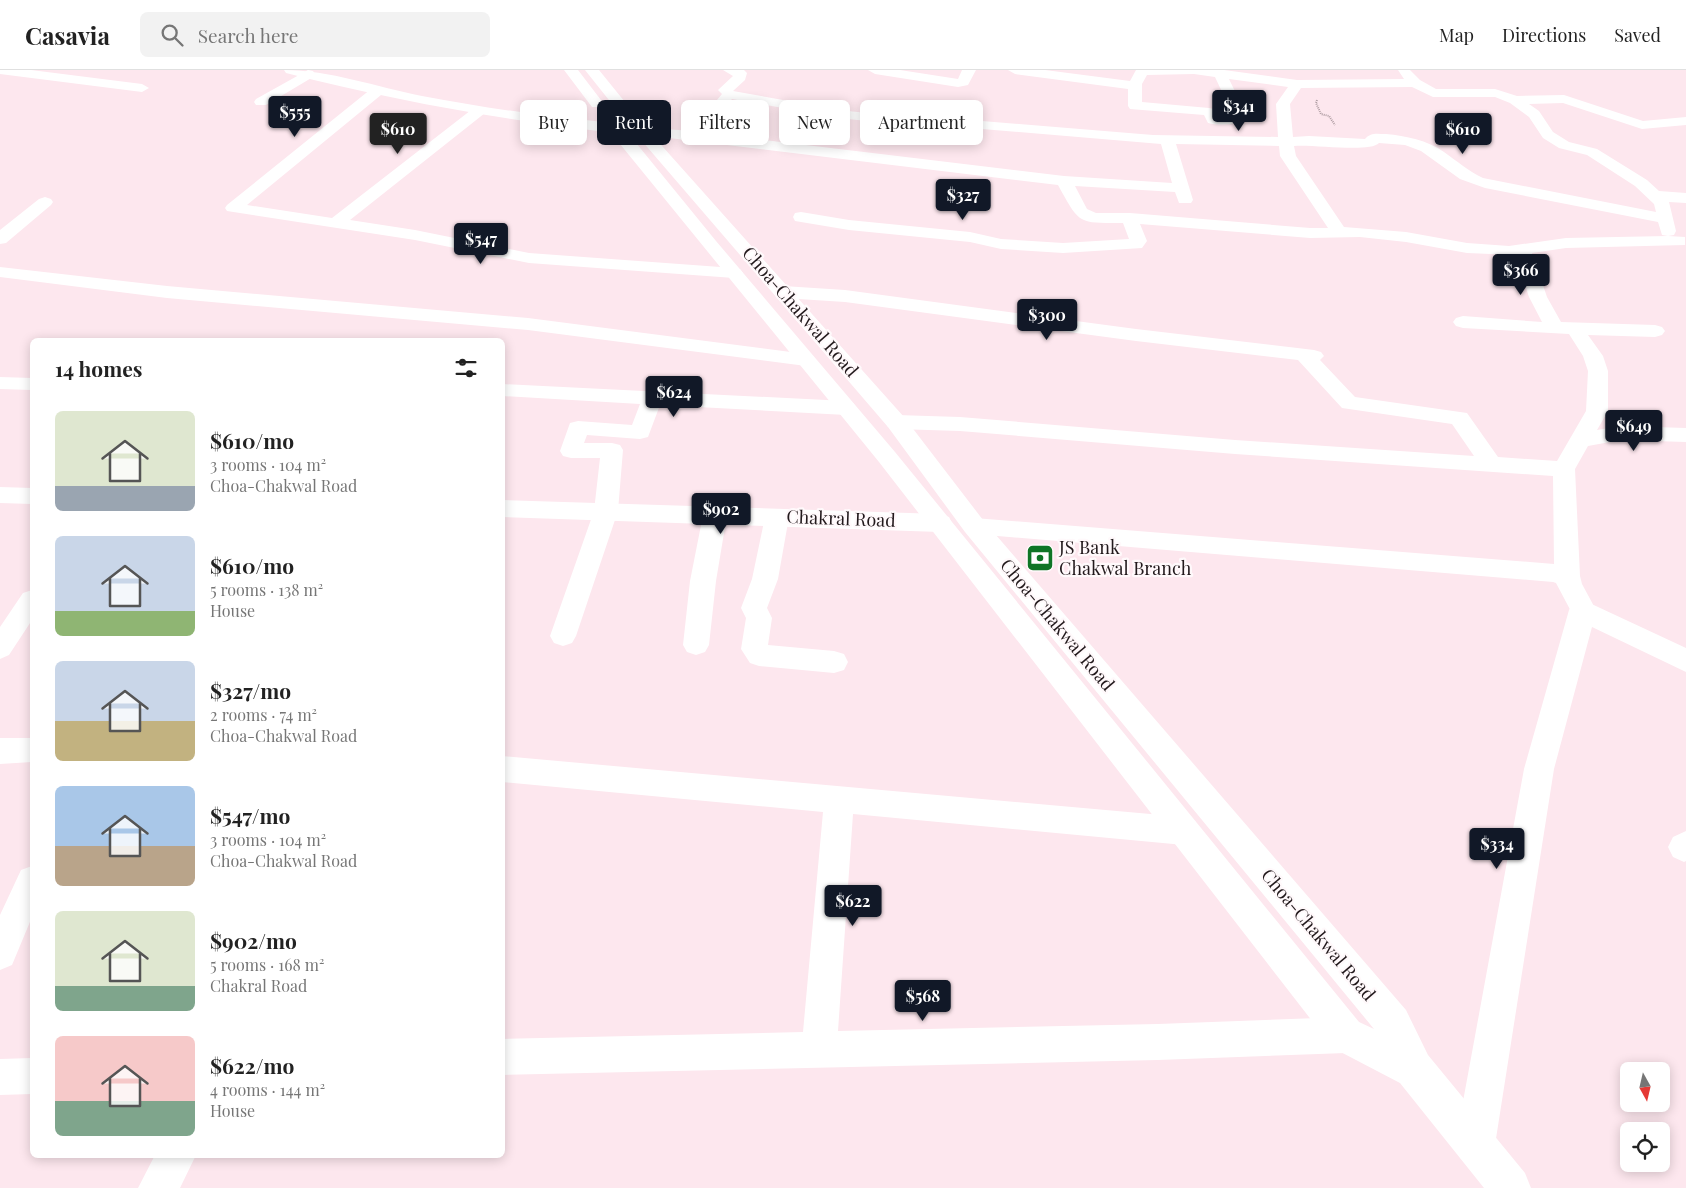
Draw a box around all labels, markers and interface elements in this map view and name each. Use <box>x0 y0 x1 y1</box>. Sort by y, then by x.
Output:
search box <box>140 12 490 57</box>
text: Casavia <box>25 19 110 51</box>
icon: search <box>158 21 186 49</box>
text: Search here <box>198 22 298 48</box>
text: Map <box>1439 23 1474 47</box>
text: Directions <box>1502 23 1586 47</box>
text: Saved <box>1614 23 1661 47</box>
pin: $341 <box>1209 90 1269 132</box>
text: $341 <box>1223 95 1255 116</box>
pin: $555 <box>265 96 325 138</box>
chip: Buy <box>520 100 587 145</box>
chip: Rent <box>597 100 671 145</box>
chip: Filters <box>681 100 769 145</box>
chip: New <box>779 100 850 145</box>
chip: Apartment <box>860 100 983 145</box>
text: $555 <box>279 101 311 122</box>
pin: $610 <box>368 112 428 155</box>
pin: $610 <box>1433 112 1493 155</box>
text: $610 <box>381 118 415 139</box>
text: $610 <box>1446 118 1480 139</box>
pin: $327 <box>933 178 993 221</box>
text: $327 <box>947 184 979 205</box>
pin: $547 <box>451 222 511 265</box>
text: $547 <box>465 228 497 249</box>
street label: Choa-Chakwal Road <box>737 241 865 382</box>
pin: $366 <box>1491 254 1551 296</box>
text: $366 <box>1504 259 1538 280</box>
pin: $300 <box>1017 298 1077 341</box>
text: $300 <box>1028 304 1066 325</box>
text: 14 homes <box>55 354 142 382</box>
icon: filters <box>452 354 480 382</box>
pin: $624 <box>644 376 704 418</box>
text: $624 <box>657 381 691 402</box>
pin: $649 <box>1604 410 1664 452</box>
text: $649 <box>1616 415 1652 436</box>
text: $610/mo <box>210 426 294 454</box>
icon: home <box>95 431 155 491</box>
text: 3 rooms · 104 m² <box>210 454 326 475</box>
text: Choa-Chakwal Road <box>210 475 357 496</box>
pin: $902 <box>691 492 751 535</box>
text: $902 <box>703 498 739 519</box>
street label: Chakral Road <box>786 504 897 532</box>
place label: JS Bank Chakwal Branch <box>1058 535 1192 580</box>
bank icon: JS Bank Chakwal Branch <box>1025 543 1055 573</box>
text: $610/mo <box>210 551 294 579</box>
street label: Choa-Chakwal Road <box>995 553 1121 696</box>
icon: home <box>95 556 155 616</box>
text: 5 rooms · 138 m² <box>210 579 323 600</box>
text: House <box>210 600 255 621</box>
text: $327/mo <box>210 676 291 704</box>
icon: home <box>95 681 155 741</box>
text: 2 rooms · 74 m² <box>210 704 317 725</box>
text: Choa-Chakwal Road <box>210 725 357 746</box>
text: $547/mo <box>210 801 290 829</box>
icon: home <box>95 806 155 866</box>
pin: $334 <box>1467 828 1527 870</box>
text: 3 rooms · 104 m² <box>210 829 326 850</box>
text: $334 <box>1480 833 1514 854</box>
text: Choa-Chakwal Road <box>210 850 357 871</box>
street label: Choa-Chakwal Road <box>1256 863 1382 1006</box>
pin: $622 <box>823 884 883 927</box>
text: $622 <box>836 890 870 911</box>
text: $902/mo <box>210 926 297 954</box>
icon: home <box>95 931 155 991</box>
text: 5 rooms · 168 m² <box>210 954 324 975</box>
text: Chakral Road <box>210 975 307 996</box>
pin: $568 <box>893 980 953 1022</box>
text: $568 <box>906 985 940 1006</box>
text: $622/mo <box>210 1051 294 1079</box>
icon: home <box>95 1056 155 1116</box>
north arrow <box>1620 1062 1670 1112</box>
map controls <box>1620 1062 1670 1172</box>
text: 4 rooms · 144 m² <box>210 1079 325 1100</box>
text: House <box>210 1100 255 1121</box>
button: locate <box>1620 1122 1670 1172</box>

